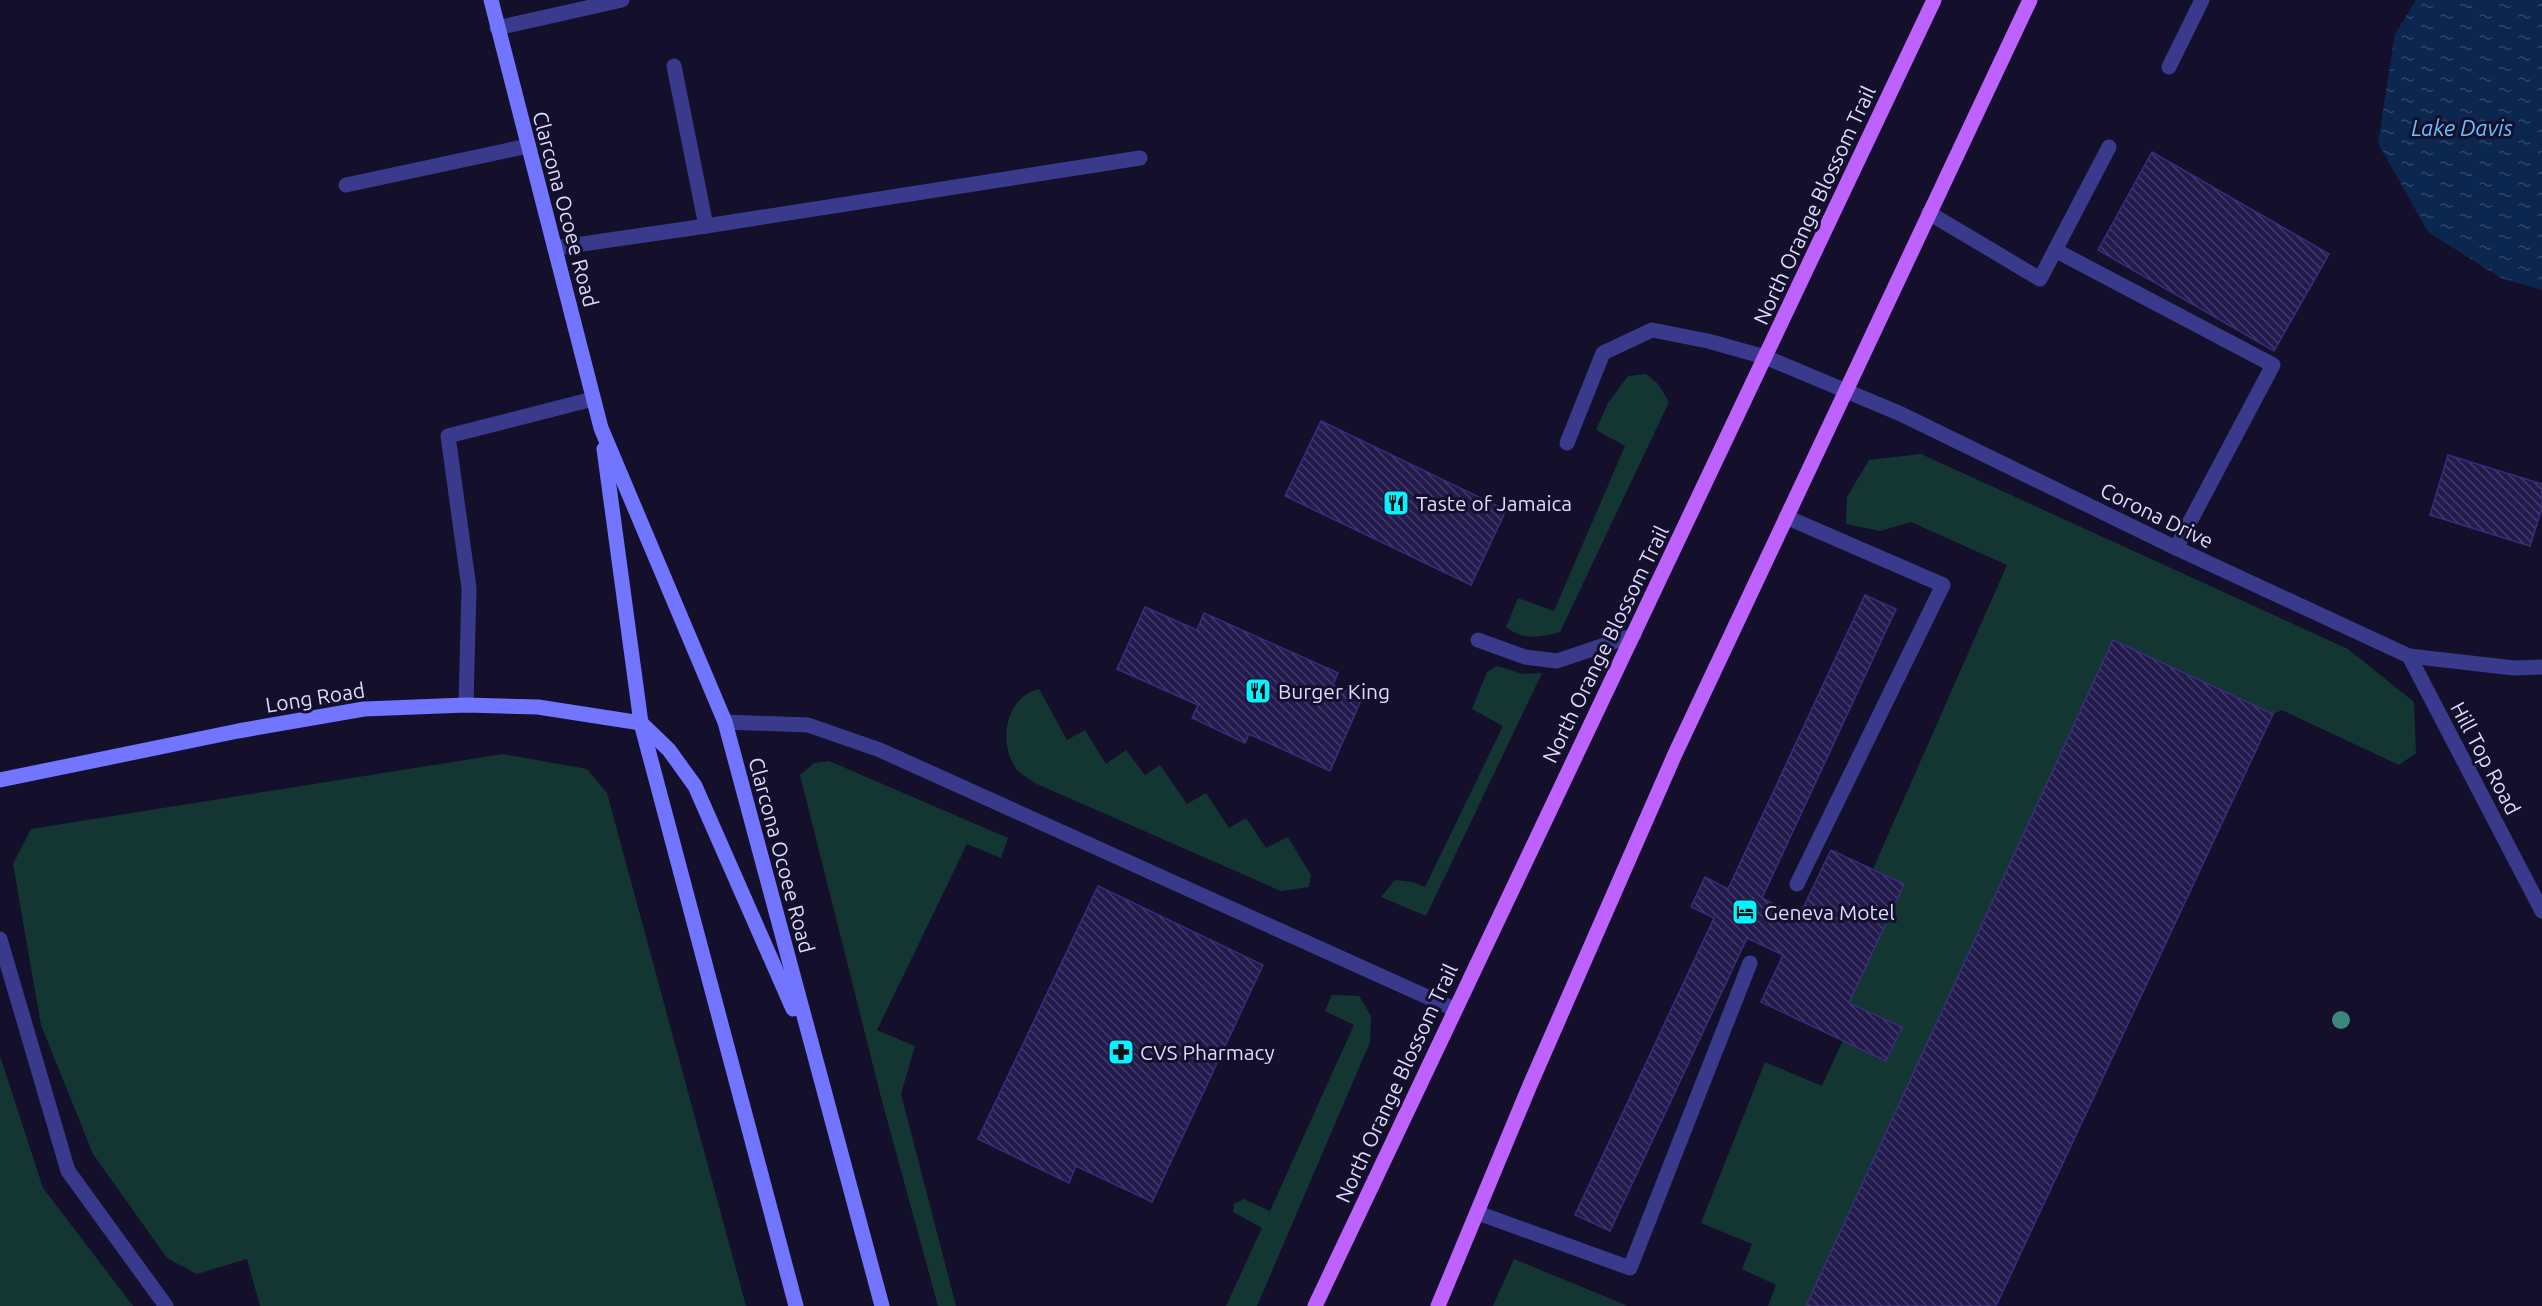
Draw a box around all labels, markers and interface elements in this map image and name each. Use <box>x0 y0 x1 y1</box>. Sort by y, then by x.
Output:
street label: North Orange Blossom Trail <box>1748 82 1880 328</box>
street label: Clarcona Ocoee Road <box>528 109 604 309</box>
water label: Lake Davis <box>2411 115 2513 140</box>
street label: Corona Drive <box>2097 477 2217 553</box>
restaurant icon: Taste of Jamaica <box>1381 488 1411 518</box>
place label: Taste of Jamaica <box>1416 491 1572 515</box>
street label: North Orange Blossom Trail <box>1537 522 1673 766</box>
restaurant icon: Burger King <box>1243 676 1273 706</box>
street label: Long Road <box>264 677 366 717</box>
place label: Burger King <box>1278 679 1390 703</box>
street label: Hill Top Road <box>2446 698 2526 818</box>
street label: Clarcona Ocoee Road <box>744 755 820 955</box>
hotel icon: Geneva Motel <box>1730 897 1760 927</box>
place label: Geneva Motel <box>1764 900 1895 924</box>
street label: North Orange Blossom Trail <box>1330 960 1462 1206</box>
pharmacy icon: CVS Pharmacy <box>1106 1037 1136 1067</box>
place label: CVS Pharmacy <box>1140 1040 1275 1064</box>

